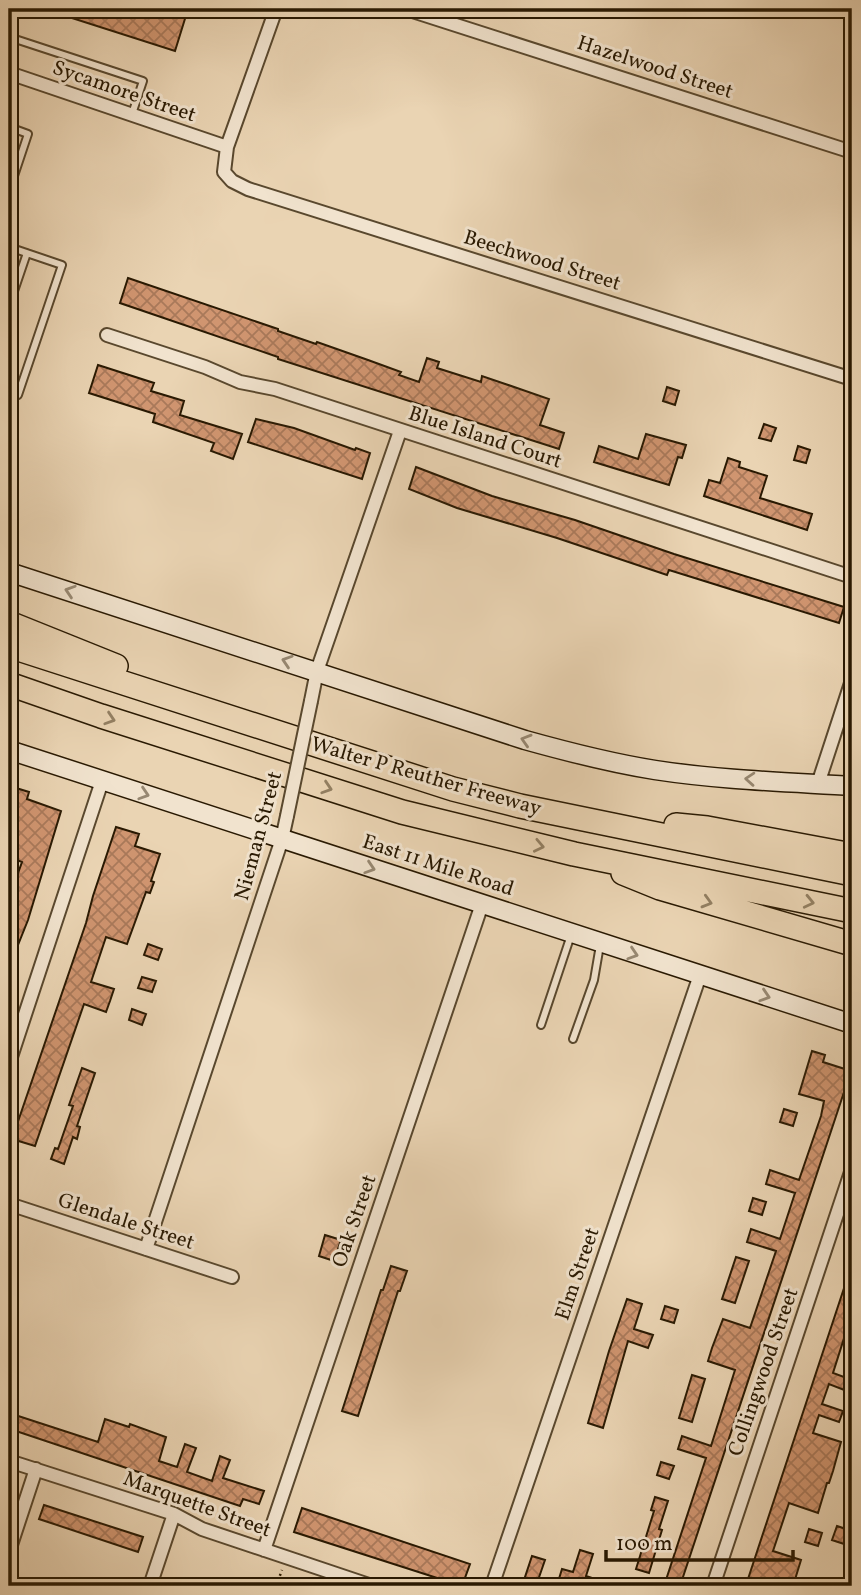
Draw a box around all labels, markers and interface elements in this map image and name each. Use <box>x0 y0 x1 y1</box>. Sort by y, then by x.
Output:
street label: Hazelwood Street <box>573 29 737 107</box>
street label: Sycamore Street <box>48 54 200 130</box>
street label: Beechwood Street <box>460 223 624 299</box>
street label: Blue Island Court <box>404 399 566 477</box>
one-way arrow <box>65 585 77 600</box>
one-way arrow <box>281 655 294 669</box>
one-way arrow <box>103 711 116 725</box>
street label: Walter P Reuther Freeway <box>307 730 545 824</box>
one-way arrow <box>520 733 532 748</box>
street label: Nieman Street <box>228 768 290 904</box>
one-way arrow <box>744 772 755 787</box>
one-way arrow <box>320 780 332 795</box>
one-way arrow <box>137 786 149 801</box>
street label: East 11 Mile Road <box>358 828 518 904</box>
one-way arrow <box>533 837 545 852</box>
one-way arrow <box>364 860 376 874</box>
one-way arrow <box>803 893 815 908</box>
one-way arrow <box>701 894 713 909</box>
one-way arrow <box>627 945 639 960</box>
one-way arrow <box>758 988 770 1002</box>
street label: Oak Street <box>326 1171 384 1271</box>
street label: Glendale Street <box>54 1186 198 1258</box>
street label: Elm Street <box>549 1224 607 1324</box>
street label: Collingwood Street <box>722 1284 806 1460</box>
street label: Marquette Street <box>119 1465 275 1545</box>
scale bar <box>606 1518 793 1562</box>
text: 100 m <box>616 1530 673 1559</box>

